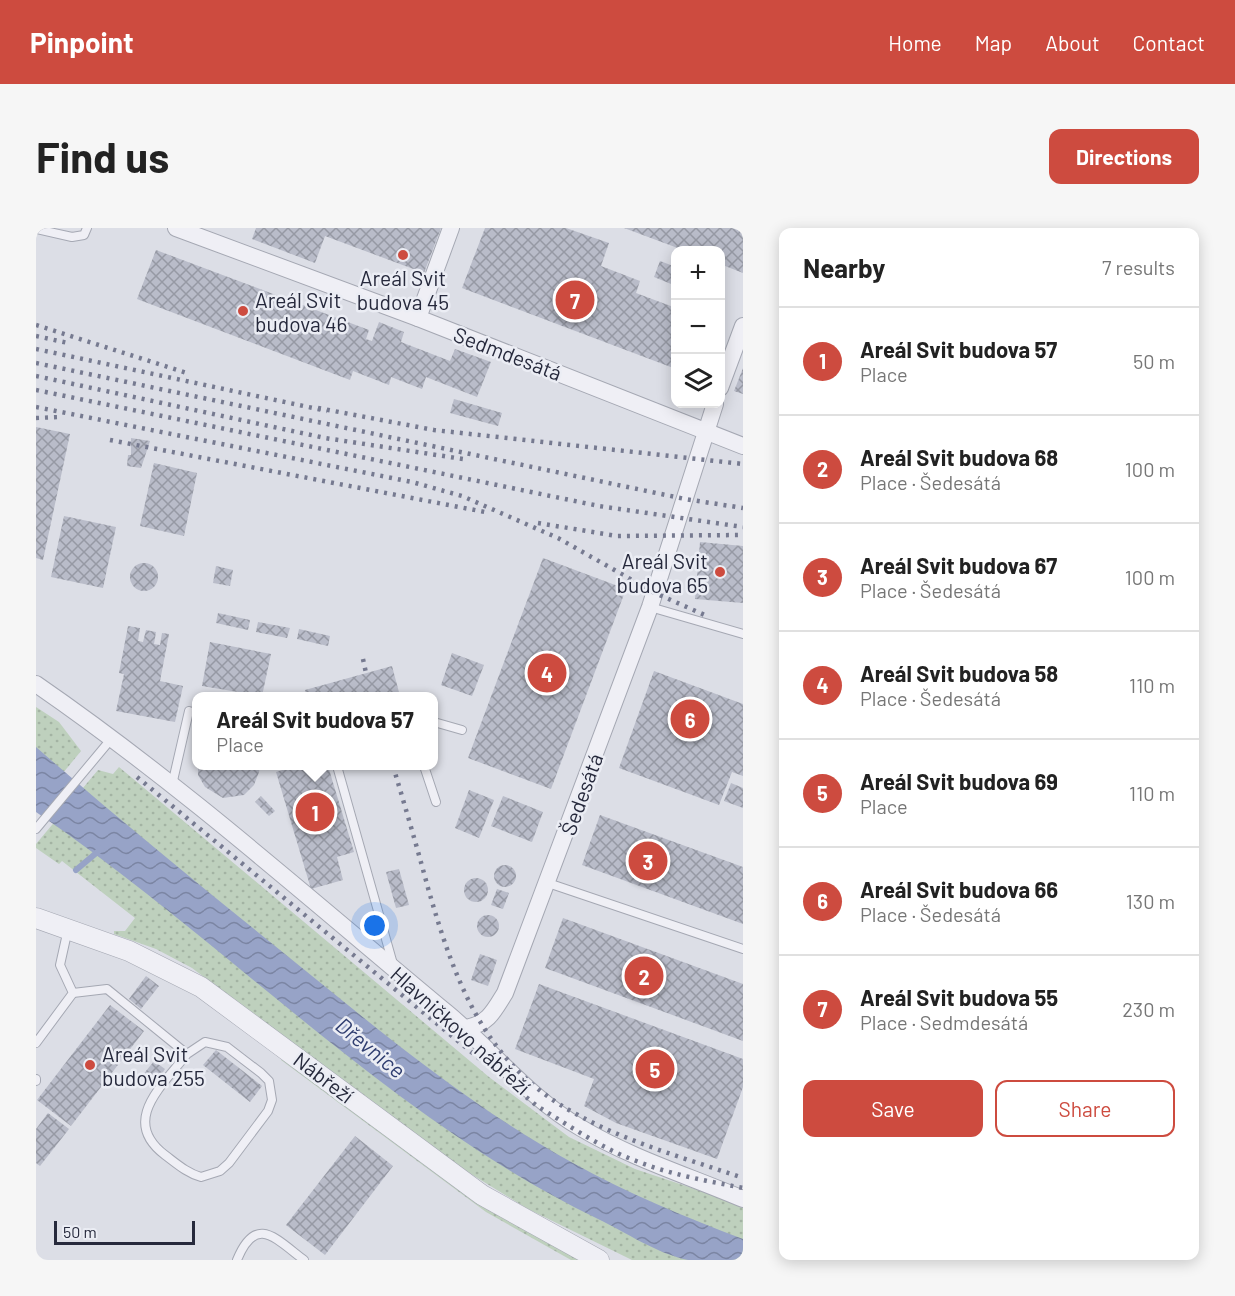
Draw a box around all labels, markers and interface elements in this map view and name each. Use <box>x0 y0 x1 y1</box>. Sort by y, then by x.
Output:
text: Pinpoint <box>30 25 134 59</box>
text: Home <box>888 30 942 55</box>
text: Map <box>975 30 1012 55</box>
text: About <box>1045 30 1100 55</box>
text: Contact <box>1133 30 1205 55</box>
button: Directions <box>1049 129 1199 184</box>
text: Find us <box>36 131 169 181</box>
map controls <box>671 246 725 408</box>
button: + <box>671 246 725 300</box>
marker: Areál Svit budova 45 <box>396 248 410 262</box>
text: Nearby <box>803 252 885 283</box>
text: 7 results <box>1102 255 1175 279</box>
place label: Areál Svit budova 45 <box>357 265 449 314</box>
pin: 7 <box>556 278 594 322</box>
place label: Areál Svit budova 46 <box>255 287 347 336</box>
button: − <box>671 300 725 354</box>
marker: Areál Svit budova 46 <box>236 304 250 318</box>
street label: Sedmdesátá <box>450 321 566 385</box>
text: Areál Svit budova 57 <box>860 336 1057 362</box>
text: 1 <box>819 349 826 373</box>
text: 50 m <box>1133 349 1175 373</box>
button: layers <box>671 354 725 408</box>
text: Place <box>860 362 908 386</box>
text: Areál Svit budova 68 <box>860 444 1058 470</box>
text: 2 <box>817 457 828 481</box>
text: 100 m <box>1125 457 1175 481</box>
text: Place · Šedesátá <box>860 470 1001 494</box>
place label: Areál Svit budova 65 <box>617 548 708 597</box>
text: Areál Svit budova 67 <box>860 552 1057 578</box>
marker: Areál Svit budova 65 <box>713 565 727 579</box>
text: 3 <box>817 565 828 589</box>
text: 100 m <box>1125 565 1175 589</box>
text: Place · Šedesátá <box>860 578 1001 602</box>
pin: 4 <box>528 650 566 696</box>
text: Areál Svit budova 58 <box>860 660 1058 686</box>
text: 4 <box>816 673 829 697</box>
text: 110 m <box>1129 673 1175 697</box>
text: Place · Šedesátá <box>860 686 1001 710</box>
popup <box>192 692 438 770</box>
pin: 6 <box>670 696 710 742</box>
text: Areál Svit budova 57 <box>216 706 414 732</box>
text: Place <box>216 732 264 756</box>
street label: Šedesátá <box>555 750 607 838</box>
text: Areál Svit budova 69 <box>860 768 1058 794</box>
text: 5 <box>817 781 828 805</box>
text: 110 m <box>1129 781 1175 805</box>
pin: 1 <box>296 790 334 834</box>
text: Place <box>860 794 908 818</box>
pin: 3 <box>628 838 668 884</box>
text: Areál Svit budova 66 <box>860 876 1058 902</box>
text: 6 <box>817 889 828 913</box>
text: 130 m <box>1126 889 1175 913</box>
text: Place · Šedesátá <box>860 902 1001 926</box>
your location <box>360 911 389 940</box>
pin: 2 <box>624 954 664 999</box>
street label: Hlavničkovo nábřeží <box>386 961 536 1100</box>
text: Areál Svit budova 55 <box>860 984 1058 1010</box>
text: 7 <box>818 997 827 1021</box>
text: 230 m <box>1122 997 1175 1021</box>
text: Place · Sedmdesátá <box>860 1010 1028 1034</box>
water label: Dřevnice <box>331 1011 411 1083</box>
place label: Areál Svit budova 255 <box>102 1041 205 1090</box>
street label: Nábřeží <box>289 1046 359 1108</box>
pin: 5 <box>636 1046 674 1092</box>
marker: Areál Svit budova 255 <box>83 1058 97 1072</box>
button: Save <box>803 1080 983 1137</box>
button: Share <box>995 1080 1175 1137</box>
scale bar <box>54 1218 195 1246</box>
text: 50 m <box>63 1222 97 1241</box>

